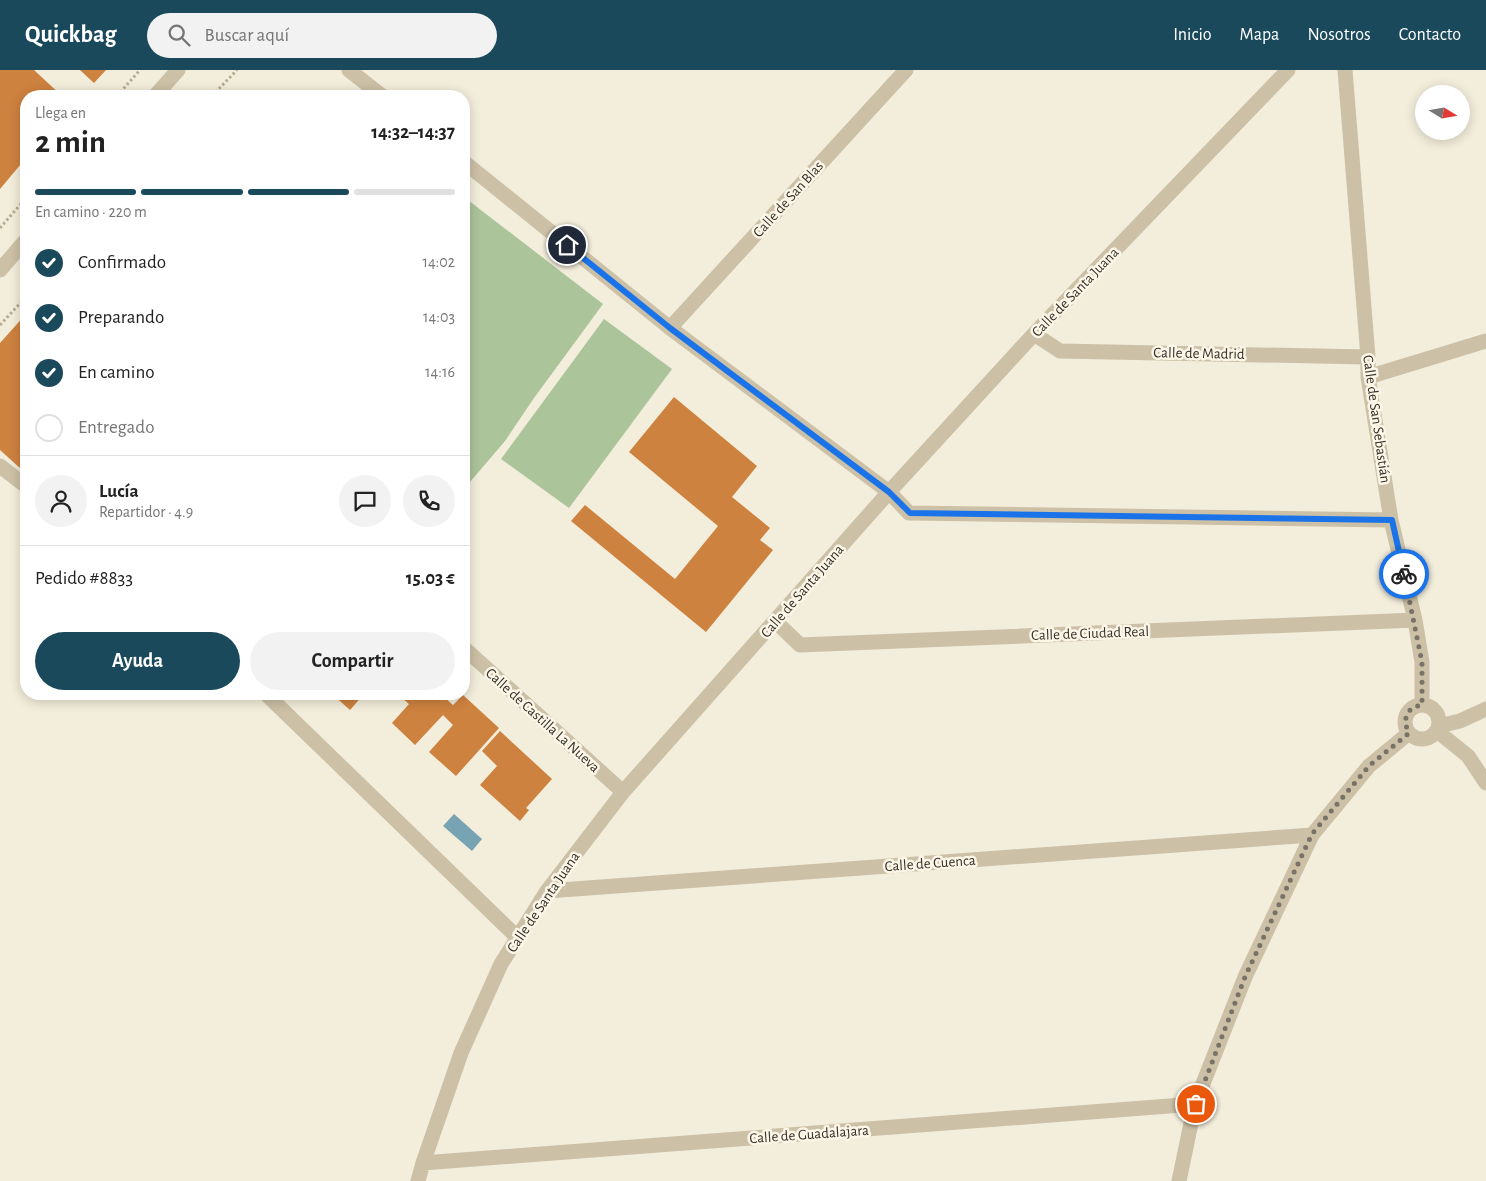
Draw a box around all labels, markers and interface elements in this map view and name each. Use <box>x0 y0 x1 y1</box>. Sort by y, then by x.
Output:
search box <box>147 13 497 58</box>
icon: search <box>165 21 193 49</box>
text: Quickbag <box>25 23 117 47</box>
text: Buscar aquí <box>205 26 289 45</box>
text: Inicio <box>1173 26 1212 44</box>
text: Mapa <box>1240 26 1279 44</box>
text: Nosotros <box>1307 26 1371 44</box>
text: Contacto <box>1399 26 1461 44</box>
north arrow <box>1415 85 1470 140</box>
map controls <box>1415 85 1470 140</box>
text: Llega en <box>35 105 86 121</box>
text: 14:32–14:37 <box>371 123 455 142</box>
text: 2 min <box>35 126 106 158</box>
street label: Calle de San Blas <box>750 158 826 240</box>
text: En camino · 220 m <box>35 204 147 220</box>
pin <box>546 224 588 266</box>
icon: home <box>553 231 581 259</box>
street label: Calle de Santa Juana <box>1029 245 1122 340</box>
icon: check <box>35 249 63 277</box>
text: Confirmado <box>78 253 166 272</box>
text: 14:02 <box>422 254 455 270</box>
icon: check <box>35 304 63 332</box>
text: Preparando <box>78 308 164 327</box>
text: 14:03 <box>423 309 455 325</box>
street label: Calle de Madrid <box>1153 345 1245 362</box>
street label: Calle de San Sebastián <box>1360 354 1393 484</box>
icon: check <box>35 359 63 387</box>
text: En camino <box>78 363 155 382</box>
text: 14:16 <box>425 364 455 380</box>
text: Entregado <box>78 418 154 437</box>
button: person <box>35 475 87 527</box>
button: chat <box>339 475 391 527</box>
button: phone <box>403 475 455 527</box>
text: Lucía <box>99 482 139 501</box>
text: Repartidor · 4.9 <box>99 504 193 520</box>
street label: Calle de Santa Juana <box>758 542 847 641</box>
courier <box>1379 549 1429 599</box>
icon: bike <box>1390 560 1418 588</box>
text: Pedido #8833 <box>35 569 133 588</box>
text: 15.03 € <box>406 569 455 588</box>
street label: Calle de Ciudad Real <box>1031 624 1149 643</box>
button: Ayuda <box>35 632 240 690</box>
button: Compartir <box>250 632 455 690</box>
street label: Calle de Castilla La Nueva <box>483 665 603 775</box>
street label: Calle de Santa Juana <box>504 849 583 955</box>
street label: Calle de Cuenca <box>884 853 976 874</box>
pin <box>1175 1083 1217 1125</box>
icon: bag <box>1182 1090 1210 1118</box>
street label: Calle de Guadalajara <box>749 1123 869 1146</box>

